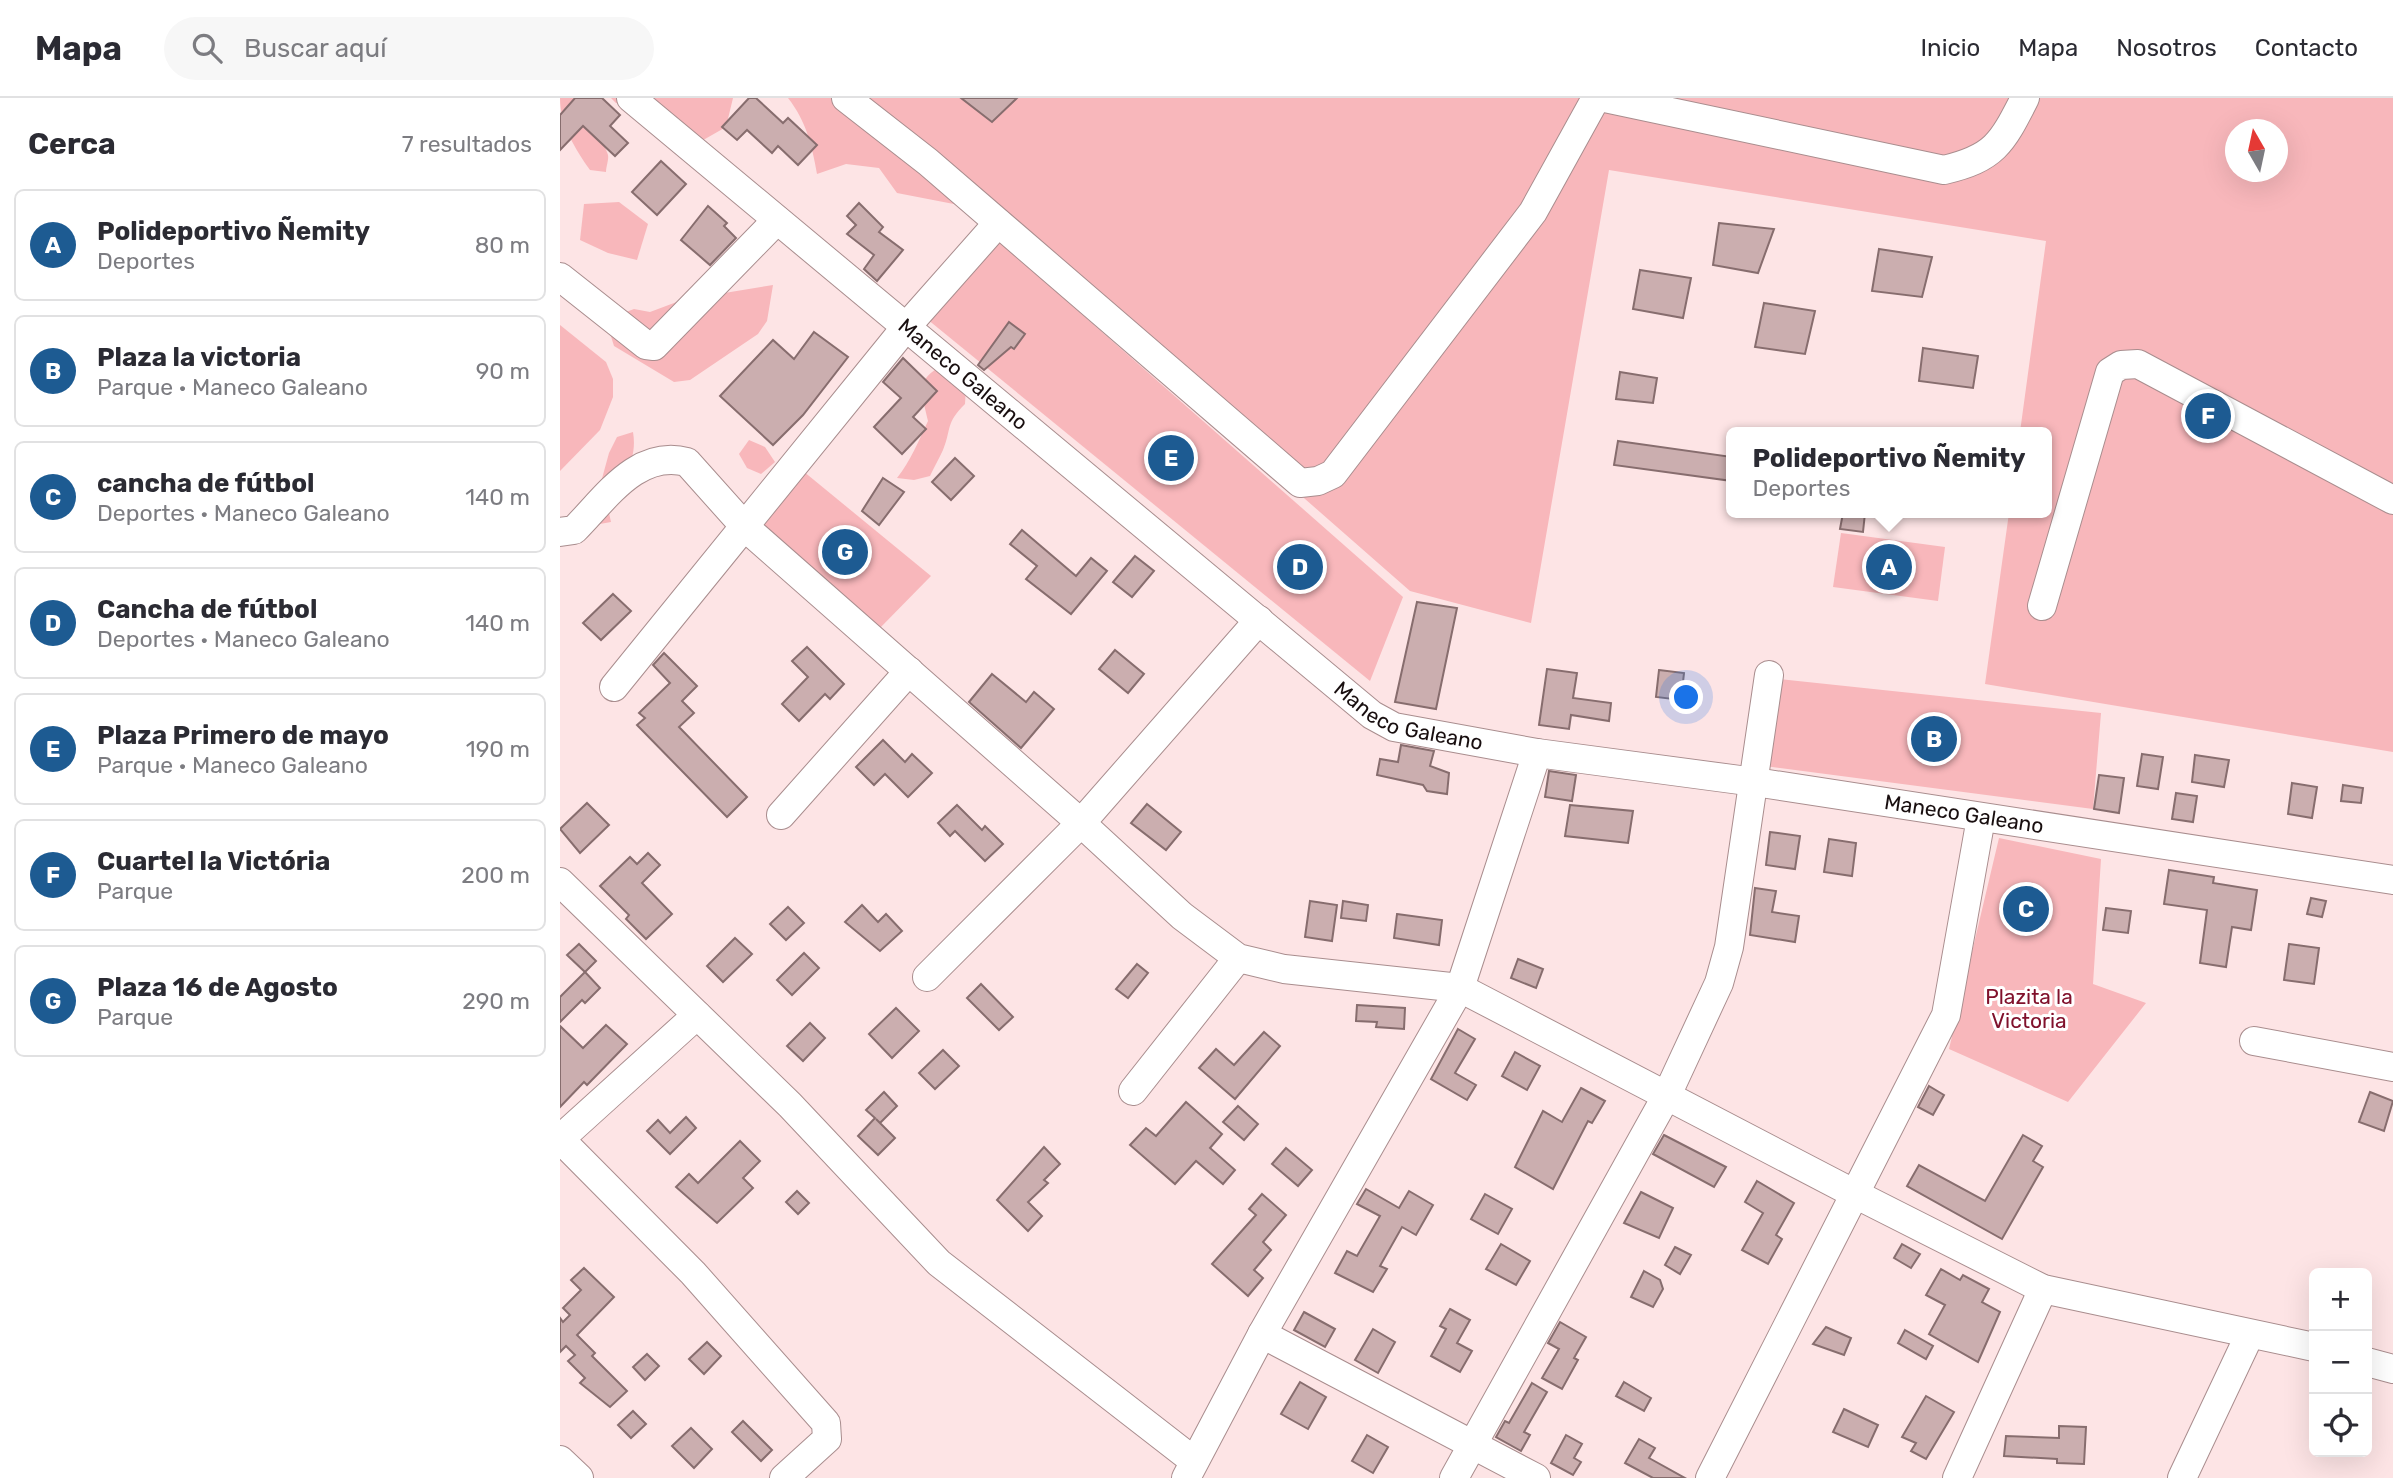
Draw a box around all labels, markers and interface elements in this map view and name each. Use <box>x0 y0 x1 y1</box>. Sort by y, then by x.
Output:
search box <box>164 17 654 80</box>
text: Mapa <box>35 29 122 68</box>
icon: search <box>188 29 226 67</box>
text: Buscar aquí <box>244 33 387 64</box>
text: Inicio <box>1921 34 1980 62</box>
text: Mapa <box>2018 34 2078 62</box>
text: Nosotros <box>2116 34 2217 62</box>
text: Contacto <box>2255 34 2358 62</box>
north arrow <box>2225 119 2288 182</box>
text: Cerca <box>28 126 116 162</box>
text: 7 resultados <box>402 130 532 158</box>
text: Polideportivo Ñemity <box>97 216 370 247</box>
text: A <box>45 231 61 259</box>
text: 80 m <box>475 231 530 259</box>
text: Deportes <box>97 247 195 275</box>
street label: Maneco Galeano <box>894 313 1033 435</box>
text: Plaza la victoria <box>97 342 301 373</box>
text: B <box>45 357 61 385</box>
text: 90 m <box>476 357 530 385</box>
text: Parque · Maneco Galeano <box>97 373 368 401</box>
pin: F <box>2185 390 2231 442</box>
popup <box>1726 427 2052 518</box>
pin: E <box>1148 432 1194 484</box>
text: Polideportivo Ñemity <box>1752 443 2026 474</box>
text: cancha de fútbol <box>97 468 315 499</box>
text: Deportes <box>1752 474 1850 502</box>
text: C <box>45 483 61 511</box>
text: 140 m <box>465 483 530 511</box>
text: Deportes · Maneco Galeano <box>97 499 390 527</box>
pin: G <box>822 526 868 578</box>
pin: D <box>1277 541 1323 593</box>
pin: A <box>1866 541 1912 593</box>
text: Cancha de fútbol <box>97 594 317 625</box>
text: D <box>45 609 61 637</box>
text: 140 m <box>465 609 530 637</box>
text: Deportes · Maneco Galeano <box>97 625 390 653</box>
street label: Maneco Galeano <box>1329 676 1485 755</box>
your location <box>1669 680 1703 714</box>
pin: B <box>1911 713 1957 765</box>
text: Plaza Primero de mayo <box>97 720 389 751</box>
text: E <box>46 735 60 763</box>
text: 190 m <box>466 735 530 763</box>
text: Parque · Maneco Galeano <box>97 751 368 779</box>
street label: Maneco Galeano <box>1883 789 2045 838</box>
text: Cuartel la Victória <box>97 846 330 877</box>
text: F <box>46 861 60 889</box>
text: 200 m <box>461 861 530 889</box>
text: Parque <box>97 877 173 905</box>
pin: C <box>2003 883 2049 935</box>
text: Plaza 16 de Agosto <box>97 972 338 1003</box>
park label: Plazita la Victoria <box>1985 984 2073 1033</box>
text: G <box>45 987 61 1015</box>
text: 290 m <box>462 987 530 1015</box>
text: Parque <box>97 1003 173 1031</box>
map controls <box>2309 1268 2372 1457</box>
button: + <box>2309 1268 2372 1331</box>
button: − <box>2309 1331 2372 1394</box>
button: locate <box>2309 1394 2372 1457</box>

